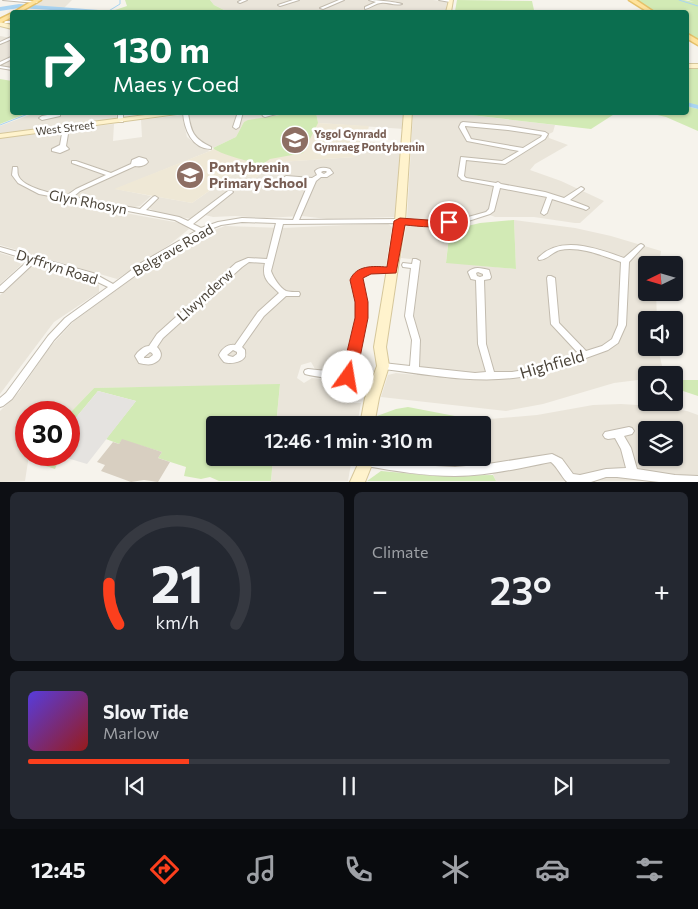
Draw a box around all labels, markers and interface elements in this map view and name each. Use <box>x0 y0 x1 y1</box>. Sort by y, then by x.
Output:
text: 130 m <box>113 27 210 70</box>
icon: right <box>30 30 95 95</box>
text: Maes y Coed <box>113 70 239 97</box>
street label: West Street <box>35 117 95 138</box>
school or university icon: Ysgol Gynradd Gymraeg Pontybrenin <box>280 125 310 155</box>
place label: Ysgol Gynradd Gymraeg Pontybrenin <box>314 127 425 153</box>
place label: Pontybrenin Primary School <box>209 158 307 191</box>
school or university icon: Pontybrenin Primary School <box>175 160 205 190</box>
street label: Glyn Rhosyn <box>48 186 128 217</box>
pin <box>428 201 470 243</box>
icon: arrive <box>435 208 463 236</box>
street label: Belgrave Road <box>130 220 216 279</box>
street label: Dyffryn Road <box>14 245 100 288</box>
north arrow <box>638 256 682 301</box>
map controls <box>638 256 683 466</box>
street label: Llwynderw <box>173 265 236 324</box>
button: sound <box>638 311 683 356</box>
street label: Highfield <box>517 345 586 382</box>
position arrow <box>321 350 373 402</box>
button: search <box>638 366 683 411</box>
speed limit sign: 30 <box>15 401 80 466</box>
button: layers <box>638 421 683 466</box>
text: 12:46 · 1 min · 310 m <box>264 429 433 452</box>
text: Climate <box>372 542 428 561</box>
text: 21 <box>150 550 204 614</box>
text: 23° <box>490 566 552 613</box>
text: − <box>372 573 388 607</box>
text: + <box>654 573 670 607</box>
text: km/h <box>155 611 199 633</box>
text: Slow Tide <box>103 700 189 723</box>
text: Marlow <box>103 723 159 742</box>
icon: previous <box>121 772 149 800</box>
icon: pause <box>335 772 363 800</box>
icon: next <box>549 772 577 800</box>
icon: directions <box>147 852 182 887</box>
icon: music <box>244 852 279 887</box>
icon: phone <box>341 852 376 887</box>
icon: climate <box>438 852 473 887</box>
icon: car <box>535 852 570 887</box>
icon: filters <box>632 852 667 887</box>
text: 12:45 <box>31 856 86 883</box>

